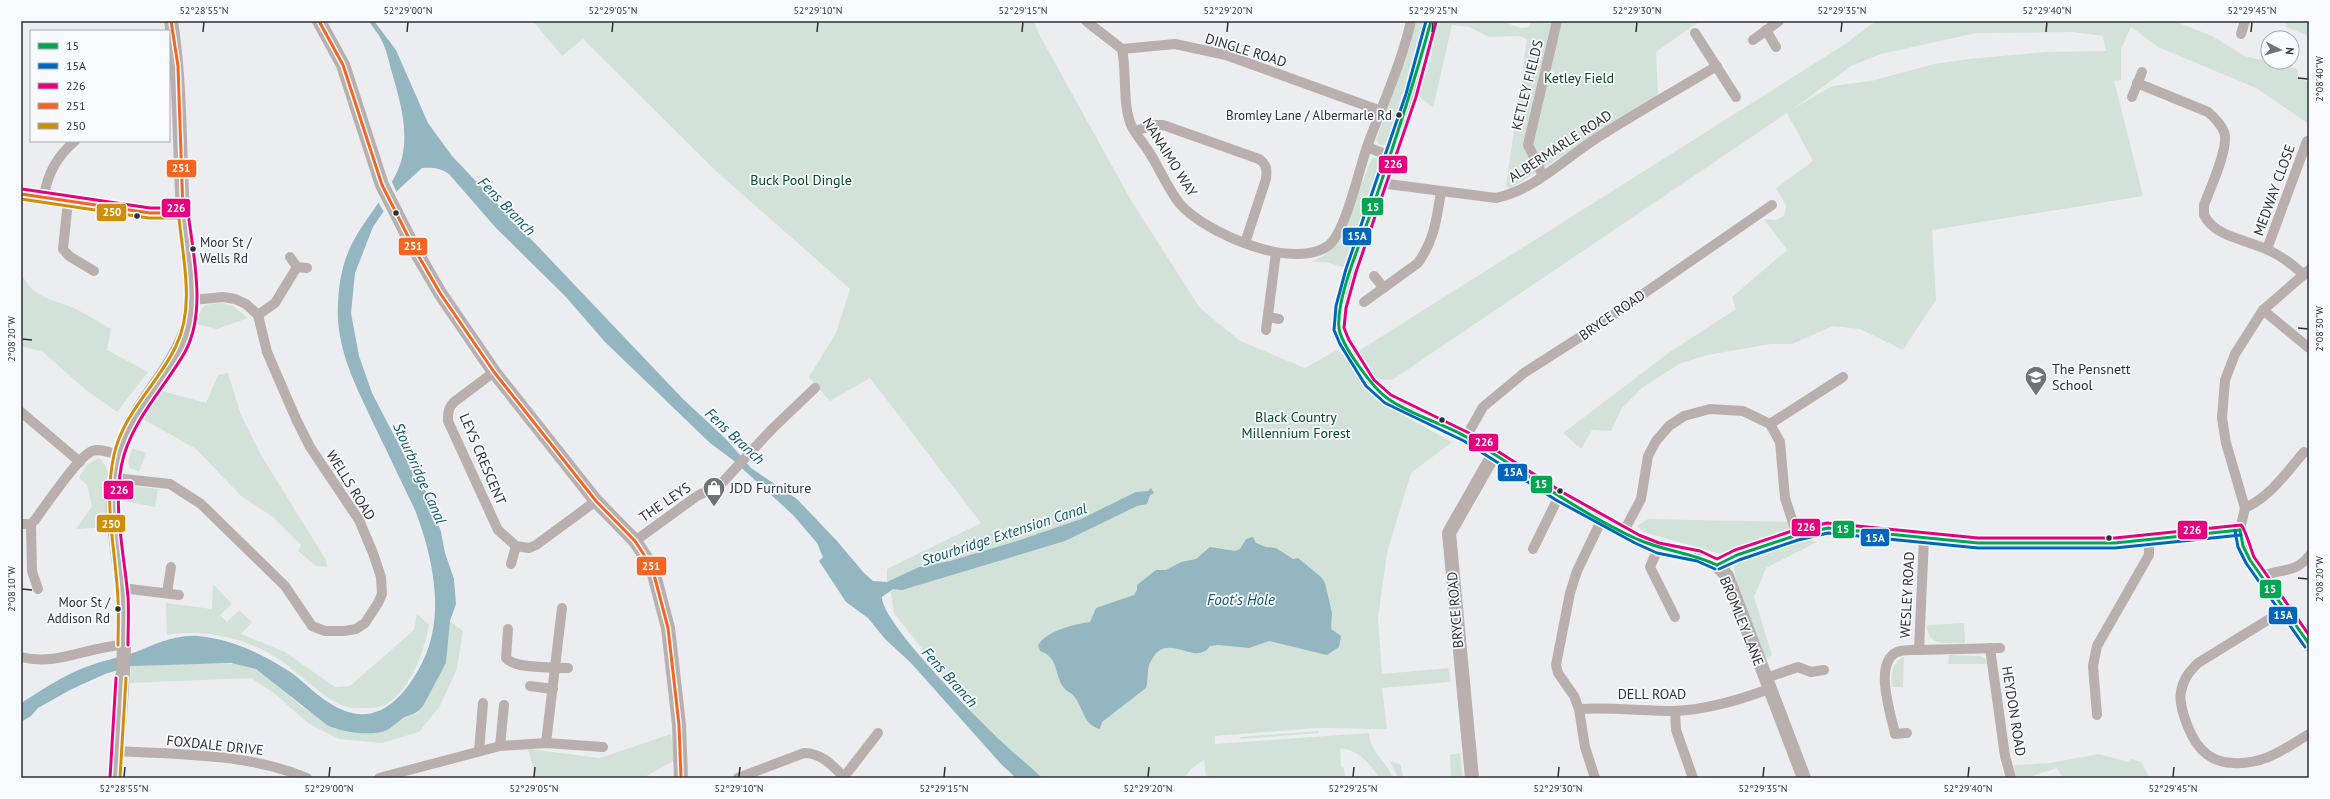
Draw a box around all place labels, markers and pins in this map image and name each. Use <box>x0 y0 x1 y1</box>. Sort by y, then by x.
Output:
place label: Bromley Lane / Albermarle Rd <box>1226 107 1392 124</box>
marker: Bromley Lane / Albermarle Rd <box>1394 110 1404 120</box>
unlabelled marker <box>391 208 401 218</box>
unlabelled marker <box>132 211 142 221</box>
place label: Moor St / Wells Rd <box>200 234 253 267</box>
marker: Moor St / Wells Rd <box>188 244 198 254</box>
place label: The Pensnett School <box>2052 360 2131 394</box>
school or university icon: The Pensnett School <box>2023 364 2049 397</box>
unlabelled marker <box>1437 415 1447 425</box>
shop icon: JDD Furniture <box>701 475 727 508</box>
place label: JDD Furniture <box>729 479 811 497</box>
unlabelled marker <box>1555 486 1565 496</box>
unlabelled marker <box>2104 533 2114 543</box>
place label: Moor St / Addison Rd <box>47 594 111 627</box>
marker: Moor St / Addison Rd <box>113 604 123 614</box>

